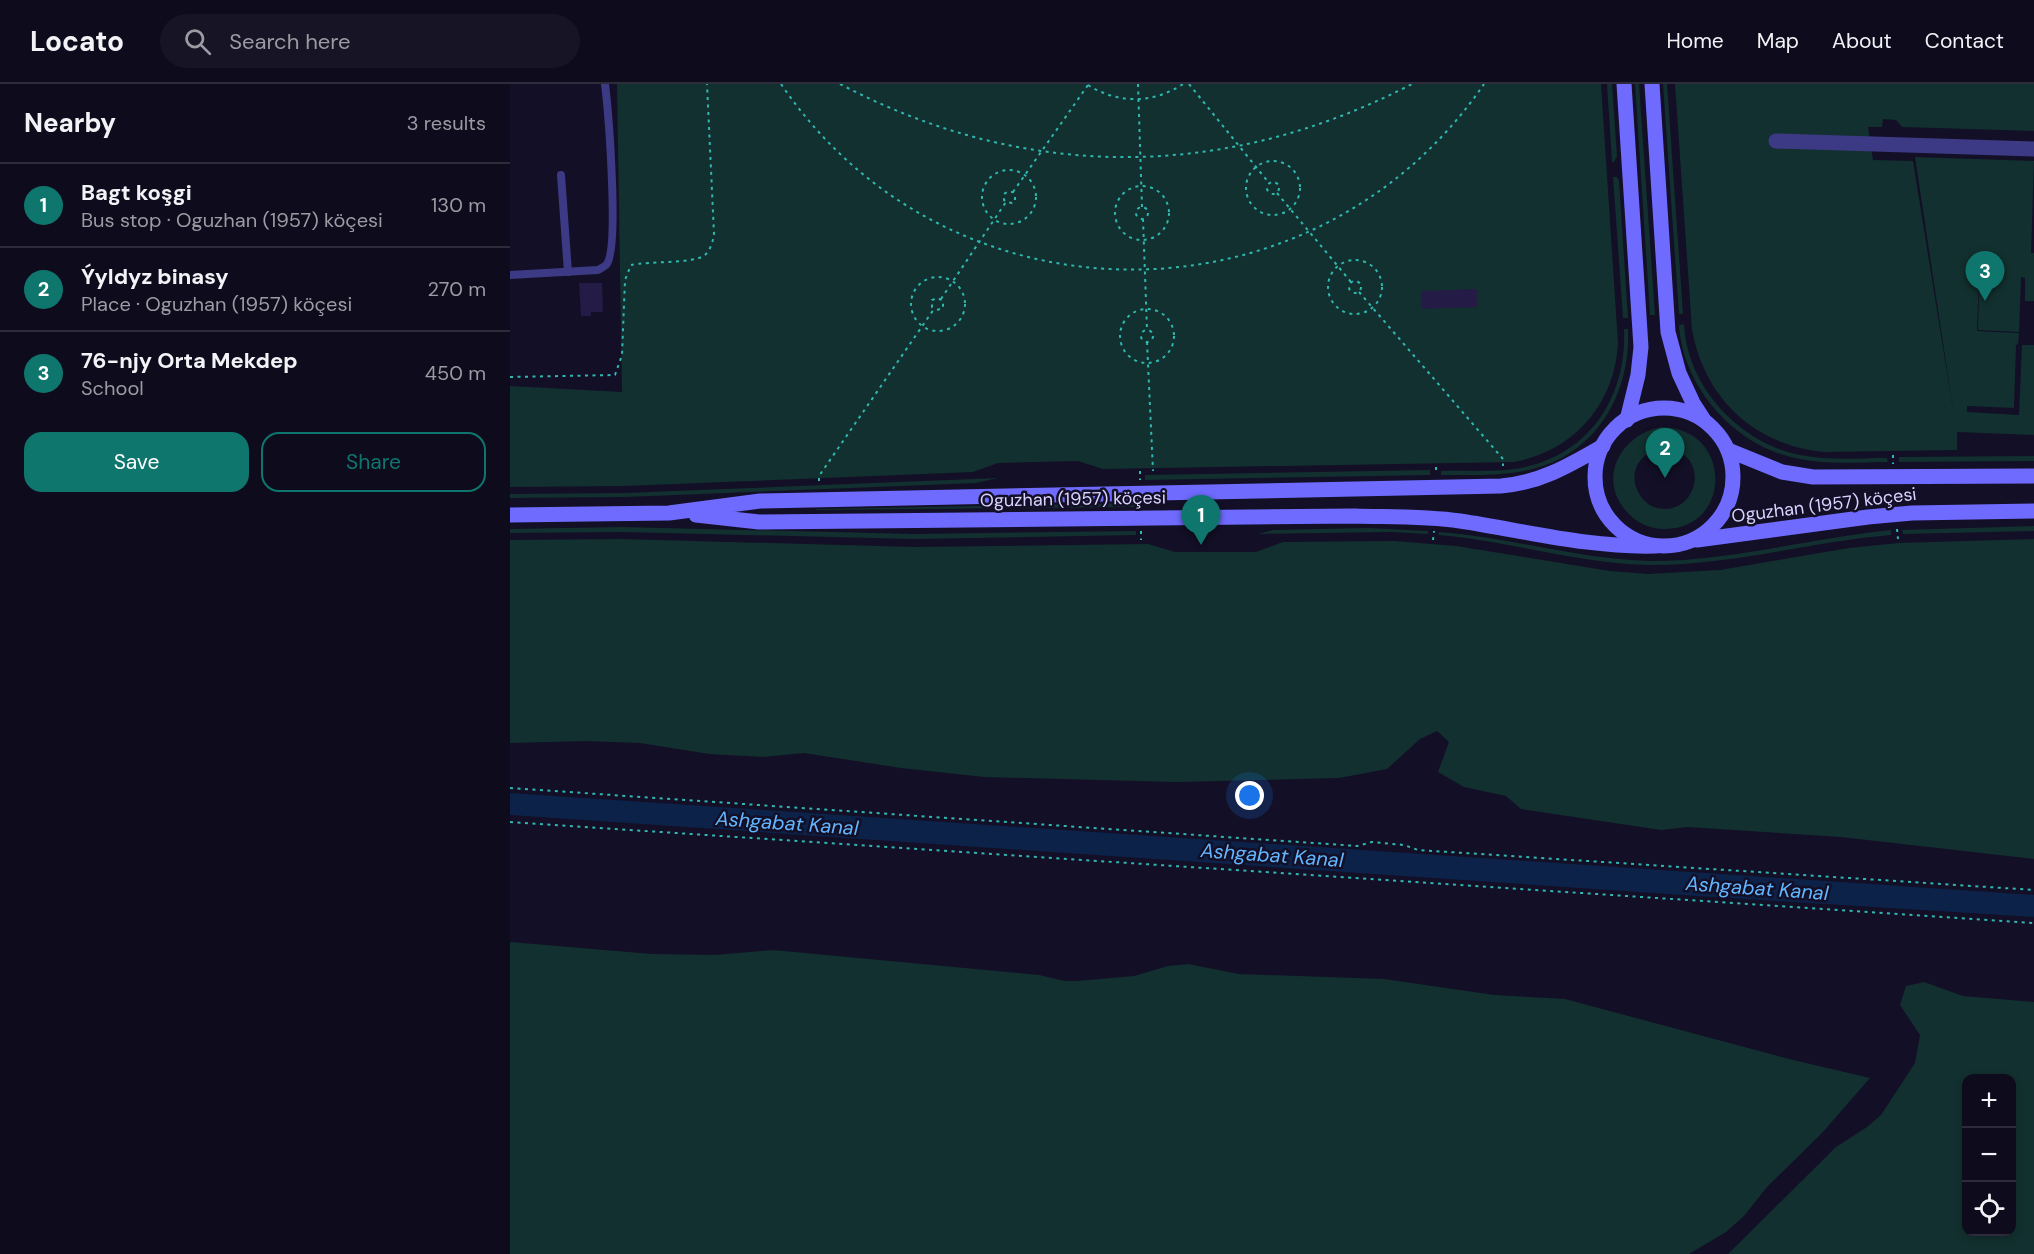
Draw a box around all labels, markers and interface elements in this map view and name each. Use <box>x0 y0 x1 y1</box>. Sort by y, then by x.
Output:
search box <box>160 14 580 68</box>
text: Locato <box>30 23 124 60</box>
icon: search <box>181 25 214 58</box>
text: Search here <box>229 27 351 56</box>
text: Home <box>1666 27 1724 55</box>
text: Map <box>1757 27 1799 55</box>
text: About <box>1832 27 1892 55</box>
text: Contact <box>1925 27 2004 55</box>
text: Nearby <box>24 106 116 140</box>
text: 3 results <box>407 110 486 136</box>
text: Bagt koşgi <box>81 178 192 207</box>
text: 1 <box>40 192 47 218</box>
text: 130 m <box>431 192 486 218</box>
text: Bus stop · Oguzhan (1957) köçesi <box>81 207 383 233</box>
pin: 3 <box>1966 252 2004 301</box>
text: Ýyldyz binasy <box>81 262 229 291</box>
text: 2 <box>38 276 49 302</box>
text: 270 m <box>428 276 486 302</box>
text: Place · Oguzhan (1957) köçesi <box>81 291 352 317</box>
text: 76-njy Orta Mekdep <box>81 346 298 375</box>
text: 3 <box>37 360 50 386</box>
text: 450 m <box>425 360 486 386</box>
text: School <box>81 375 144 401</box>
pin: 2 <box>1646 428 1684 478</box>
button: Save <box>24 432 249 492</box>
button: Share <box>261 432 486 492</box>
street label: Oguzhan (1957) köçesi <box>1730 482 1918 528</box>
street label: Oguzhan (1957) köçesi <box>980 485 1166 513</box>
pin: 1 <box>1182 496 1220 545</box>
your location <box>1235 781 1264 810</box>
water label: Ashgabat Kanal <box>714 805 860 841</box>
water label: Ashgabat Kanal <box>1199 837 1345 873</box>
water label: Ashgabat Kanal <box>1684 870 1830 906</box>
map controls <box>1962 1074 2016 1236</box>
button: + <box>1962 1074 2016 1128</box>
button: − <box>1962 1128 2016 1182</box>
button: locate <box>1962 1182 2016 1236</box>

